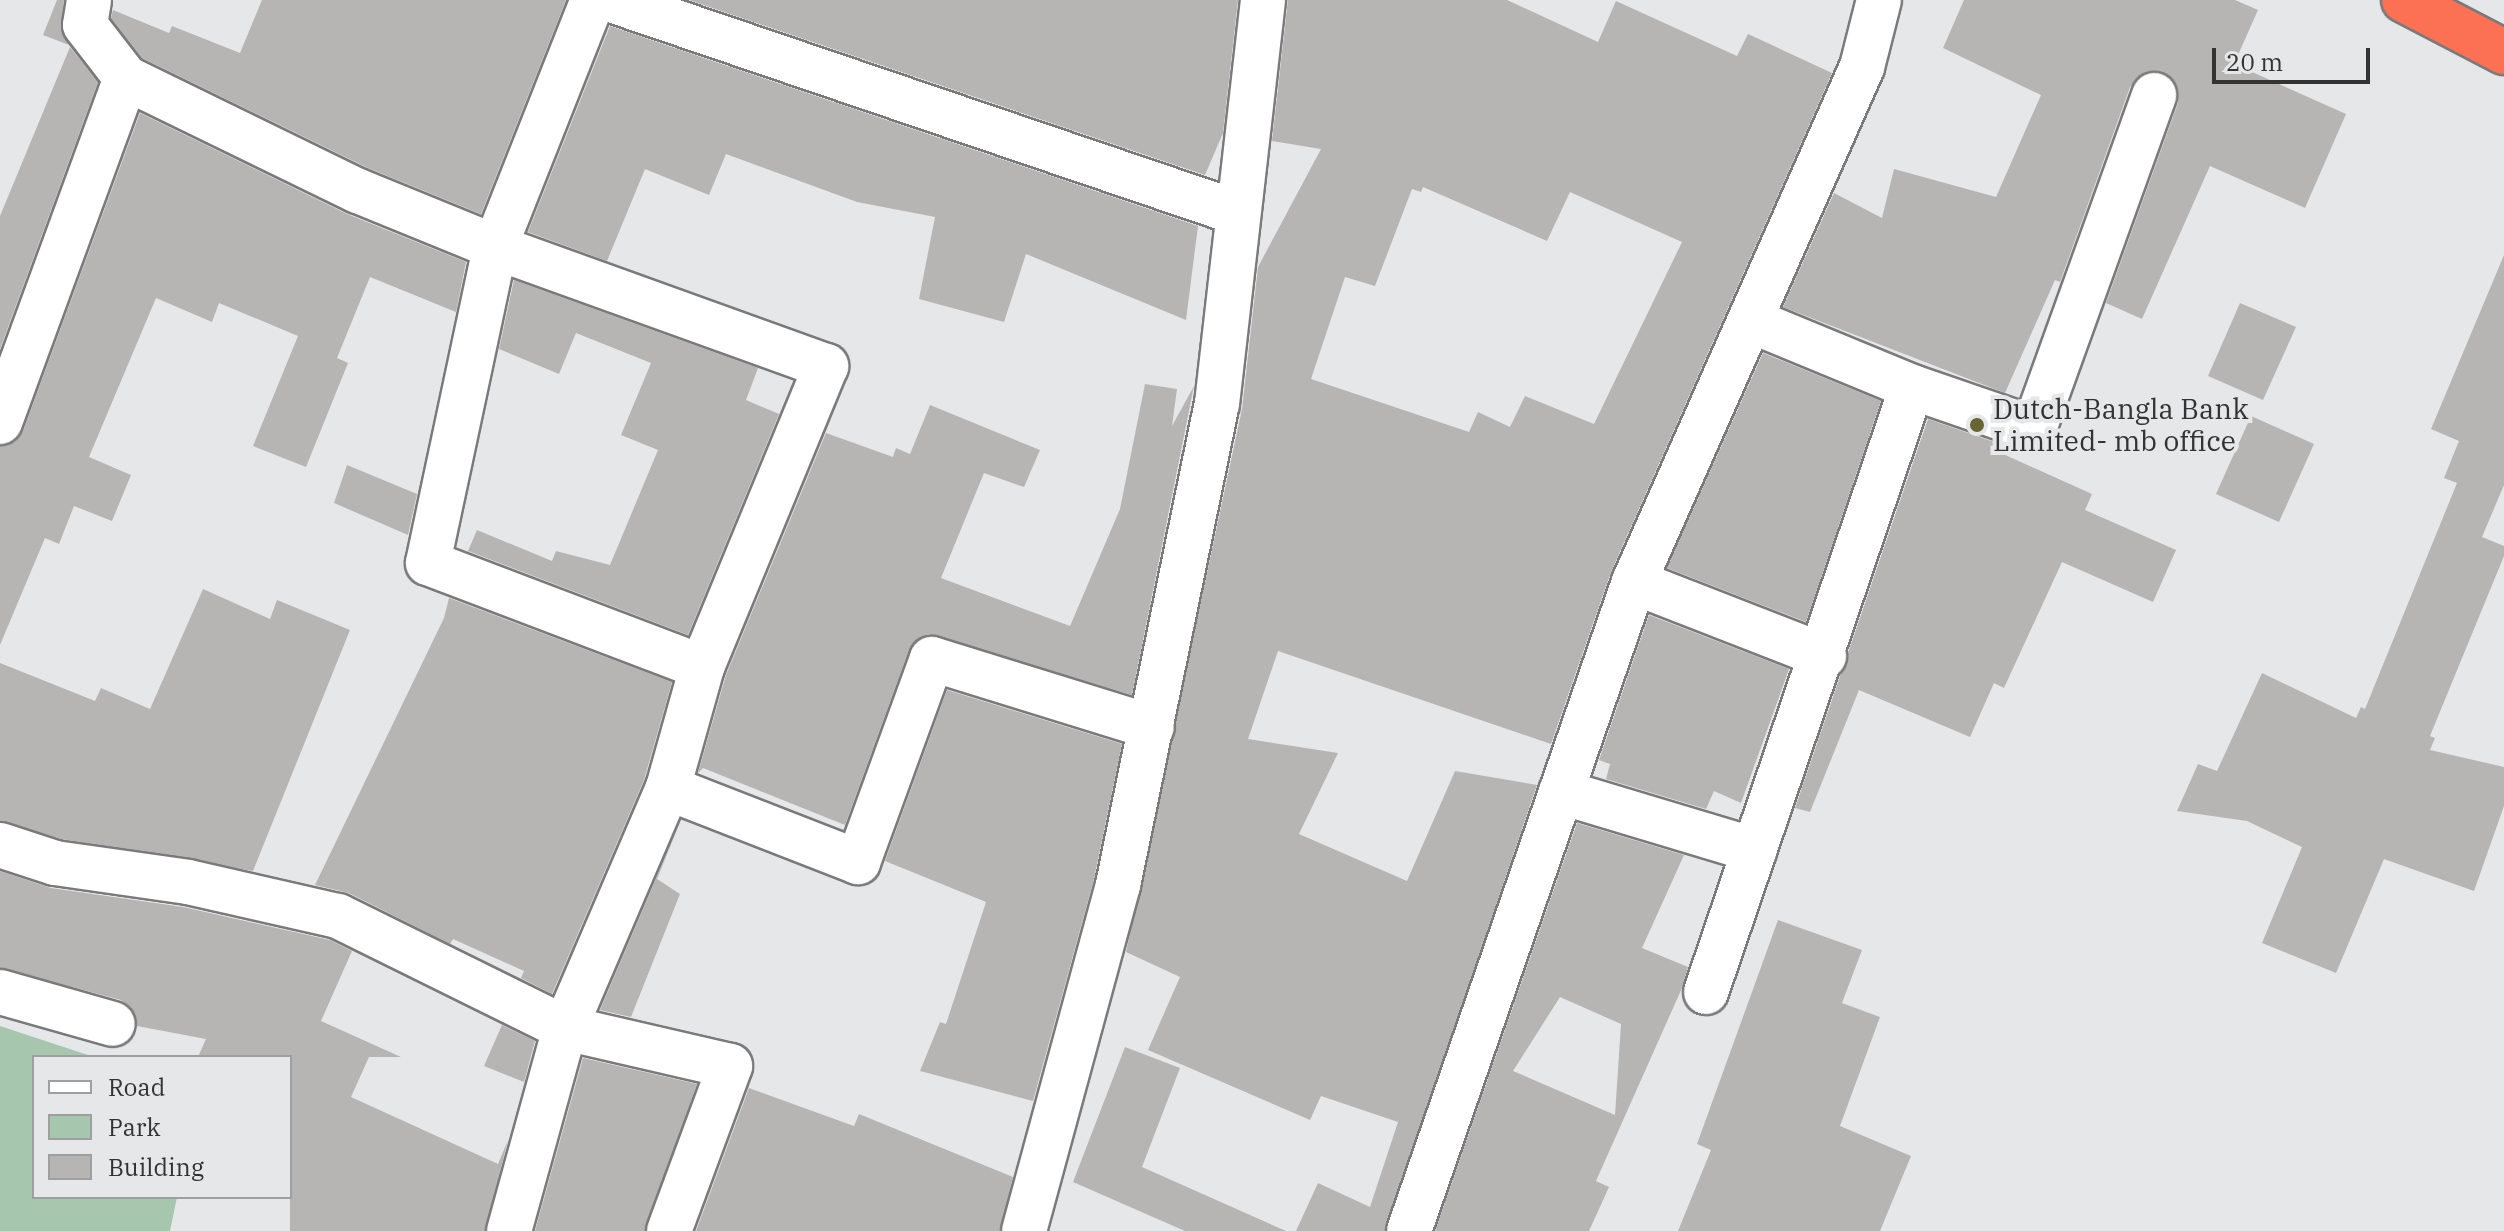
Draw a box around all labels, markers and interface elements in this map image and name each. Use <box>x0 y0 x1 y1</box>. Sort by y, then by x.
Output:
scale bar <box>2216 32 2374 82</box>
text: 20 m <box>2226 46 2283 78</box>
place label: Dutch-Bangla Bank Limited- mb office <box>1993 392 2249 458</box>
marker: Dutch-Bangla Bank Limited- mb office <box>1968 416 1986 434</box>
legend <box>32 1055 292 1199</box>
text: Road <box>108 1071 165 1103</box>
text: Park <box>108 1111 160 1143</box>
text: Building <box>108 1151 204 1183</box>

